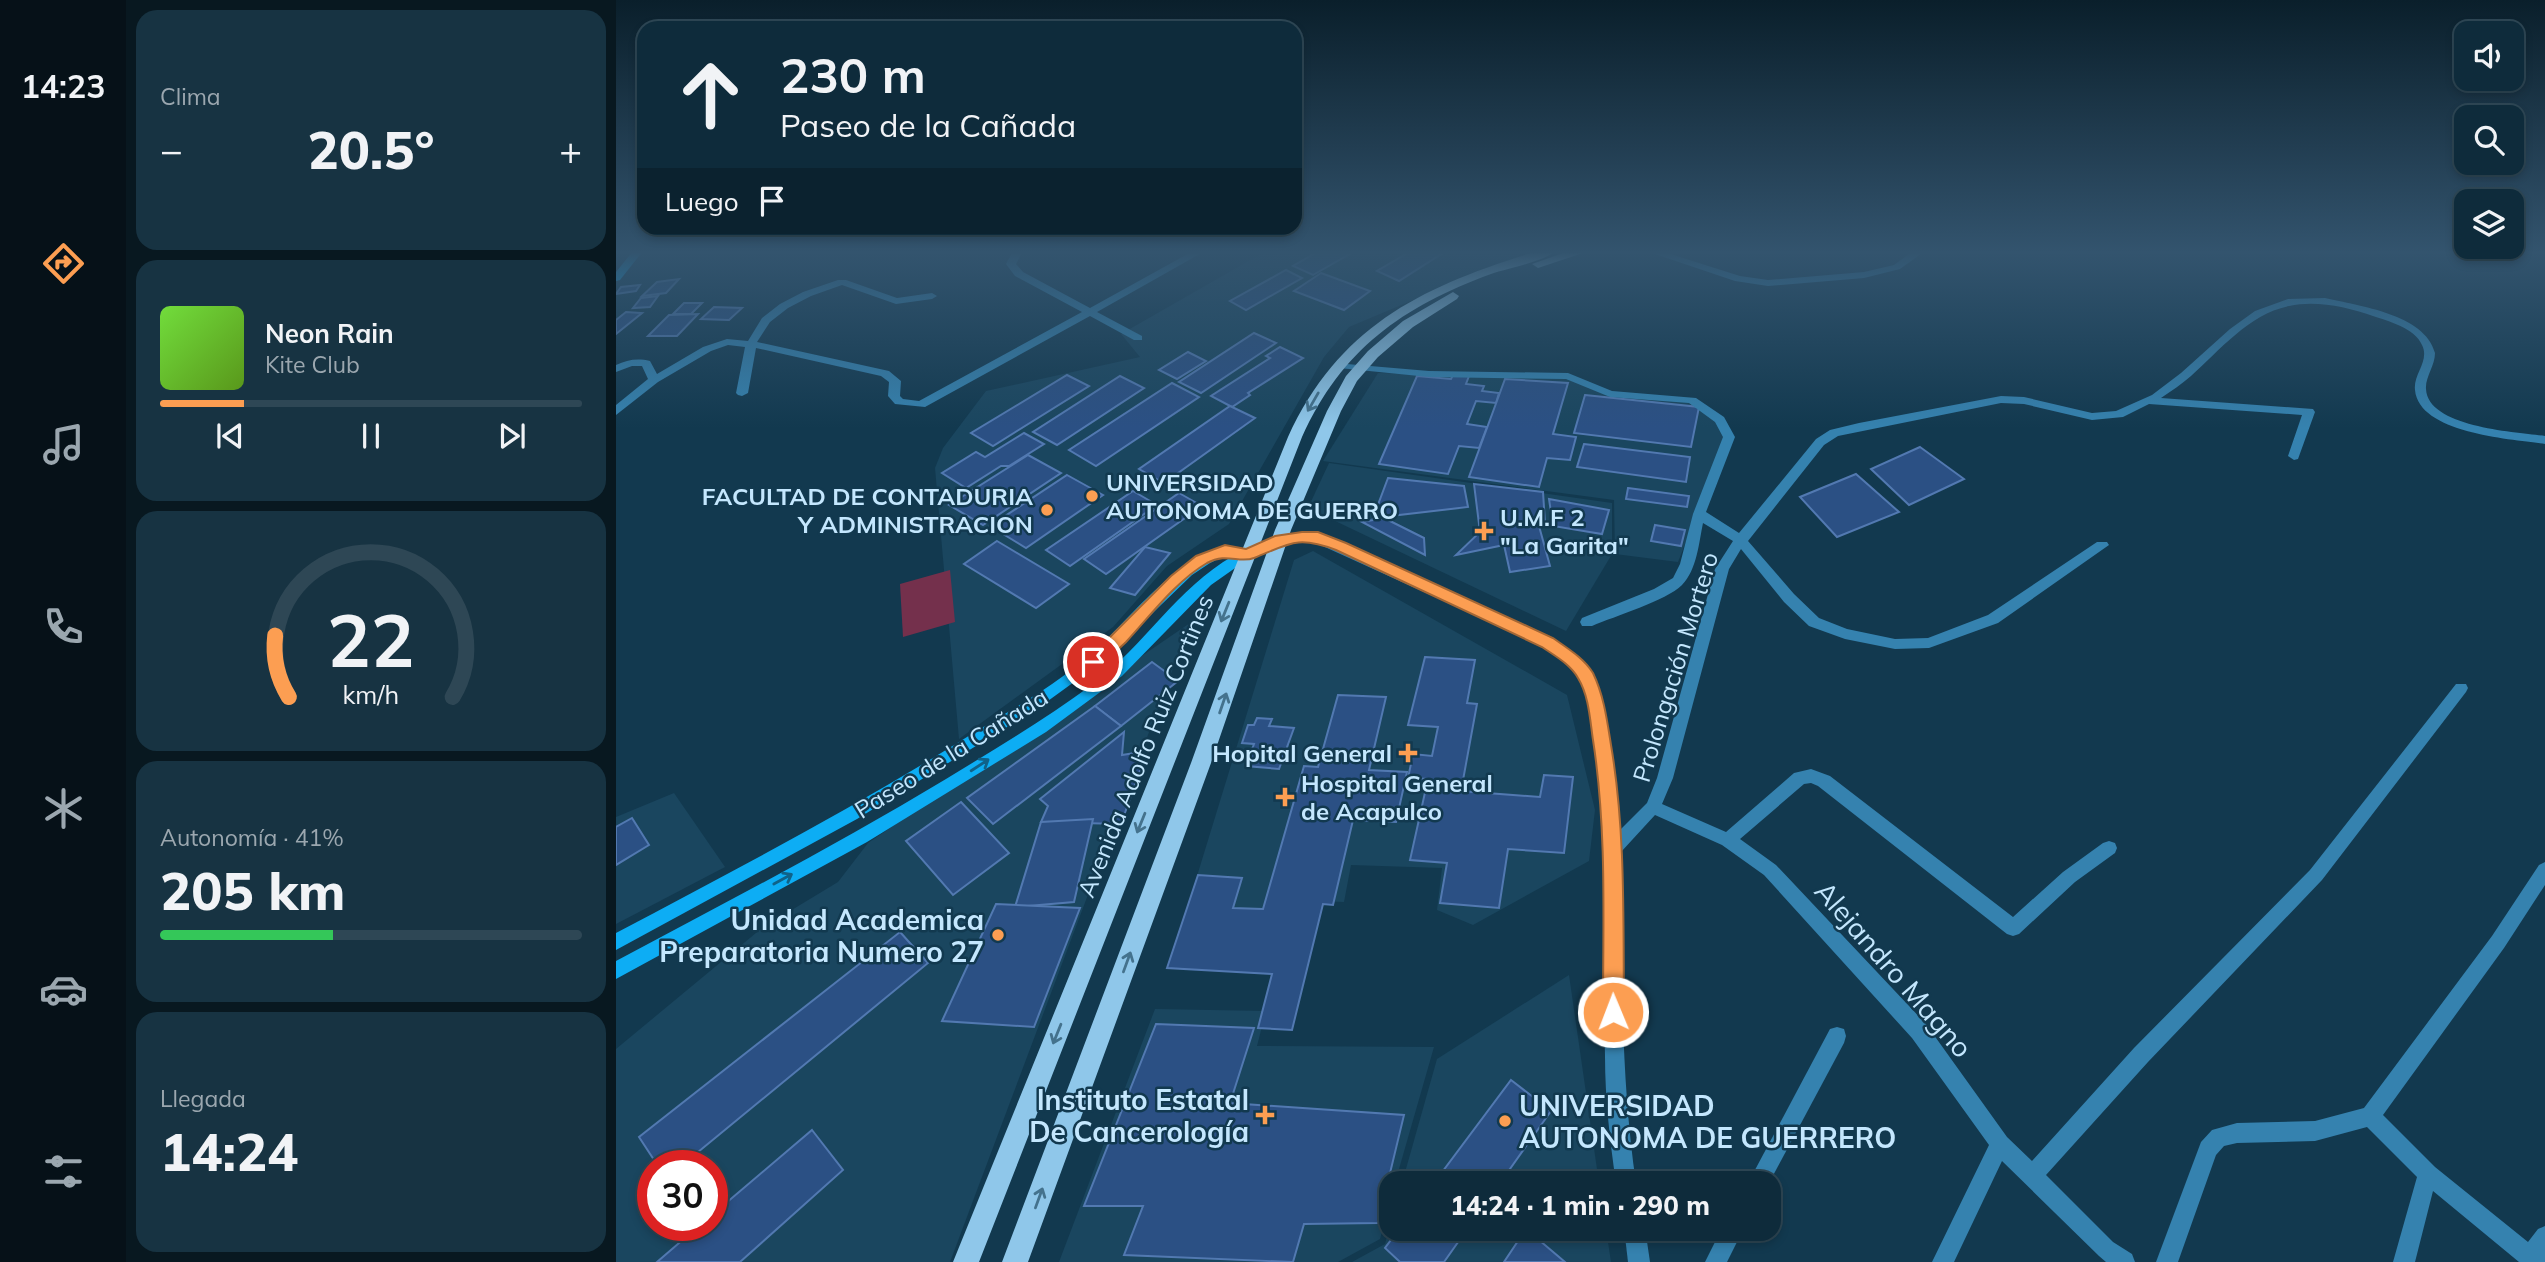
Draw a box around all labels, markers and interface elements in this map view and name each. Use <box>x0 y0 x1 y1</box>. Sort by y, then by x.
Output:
map controls <box>2454 21 2524 259</box>
button: sound <box>2454 21 2524 91</box>
text: 230 m <box>780 44 926 105</box>
icon: ahead <box>665 49 756 140</box>
text: 14:23 <box>21 66 105 106</box>
text: Clima <box>160 82 221 111</box>
text: Paseo de la Cañada <box>780 105 1076 145</box>
button: search <box>2454 105 2524 175</box>
text: 20.5° <box>307 117 435 182</box>
text: − <box>160 126 183 174</box>
text: + <box>559 126 582 174</box>
icon: arrive <box>753 182 791 220</box>
text: Luego <box>665 185 739 218</box>
button: layers <box>2454 189 2524 259</box>
icon: directions <box>39 239 88 288</box>
text: Neon Rain <box>265 317 394 350</box>
text: Kite Club <box>265 350 360 379</box>
one-way arrow <box>1306 391 1319 412</box>
icon: previous <box>211 417 249 455</box>
icon: pause <box>352 417 390 455</box>
icon: next <box>493 417 531 455</box>
icon: music <box>39 420 88 469</box>
place label: UNIVERSIDAD AUTONOMA DE GUERRO <box>1106 467 1398 525</box>
place label: FACULTAD DE CONTADURIA Y ADMINISTRACION <box>702 481 1033 539</box>
marker: UNIVERSIDAD AUTONOMA DE GUERRO <box>1084 488 1100 504</box>
marker: FACULTAD DE CONTADURIA Y ADMINISTRACION <box>1039 502 1055 518</box>
place label: U.M.F 2 "La Garita" <box>1500 502 1629 560</box>
marker: U.M.F 2 "La Garita" <box>1474 521 1494 541</box>
street label: Prolongación Mortero <box>1626 548 1724 786</box>
street label: Avenida Adolfo Ruiz Cortines <box>1071 591 1219 901</box>
text: 22 <box>327 594 415 685</box>
one-way arrow <box>1218 600 1231 622</box>
icon: phone <box>39 602 88 651</box>
pin <box>1063 632 1123 692</box>
icon: arrive <box>1074 643 1112 681</box>
text: km/h <box>343 679 399 710</box>
street label: Paseo de la Cañada <box>849 681 1053 825</box>
one-way arrow <box>1218 692 1230 714</box>
place label: Hopital General <box>1212 738 1392 768</box>
marker: Hopital General <box>1398 743 1418 763</box>
one-way arrow <box>970 757 989 772</box>
place label: Hospital General de Acapulco <box>1301 768 1493 826</box>
icon: climate <box>39 784 88 833</box>
marker: Hospital General de Acapulco <box>1275 787 1295 807</box>
one-way arrow <box>1133 812 1146 833</box>
text: Autonomía · 41% <box>160 823 344 852</box>
text: 205 km <box>160 858 345 923</box>
one-way arrow <box>773 872 793 886</box>
street label: Alejandro Magno <box>1808 874 1980 1064</box>
place label: Unidad Academica Preparatoria Numero 27 <box>659 902 984 969</box>
marker: Unidad Academica Preparatoria Numero 27 <box>990 927 1006 943</box>
one-way arrow <box>1122 952 1134 973</box>
icon: car <box>39 965 88 1014</box>
position arrow <box>1576 975 1650 1049</box>
one-way arrow <box>1049 1023 1062 1045</box>
place label: Instituto Estatal De Cancerología <box>1029 1082 1249 1149</box>
text: Llegada <box>160 1084 246 1113</box>
place label: UNIVERSIDAD AUTONOMA DE GUERRERO <box>1519 1088 1896 1155</box>
marker: Instituto Estatal De Cancerología <box>1255 1105 1275 1125</box>
marker: UNIVERSIDAD AUTONOMA DE GUERRERO <box>1497 1113 1513 1129</box>
text: 14:24 <box>160 1119 298 1184</box>
icon: filters <box>39 1147 88 1196</box>
speed limit sign: 30 <box>637 1150 728 1241</box>
one-way arrow <box>1034 1188 1046 1210</box>
text: 14:24 · 1 min · 290 m <box>1450 1189 1710 1222</box>

